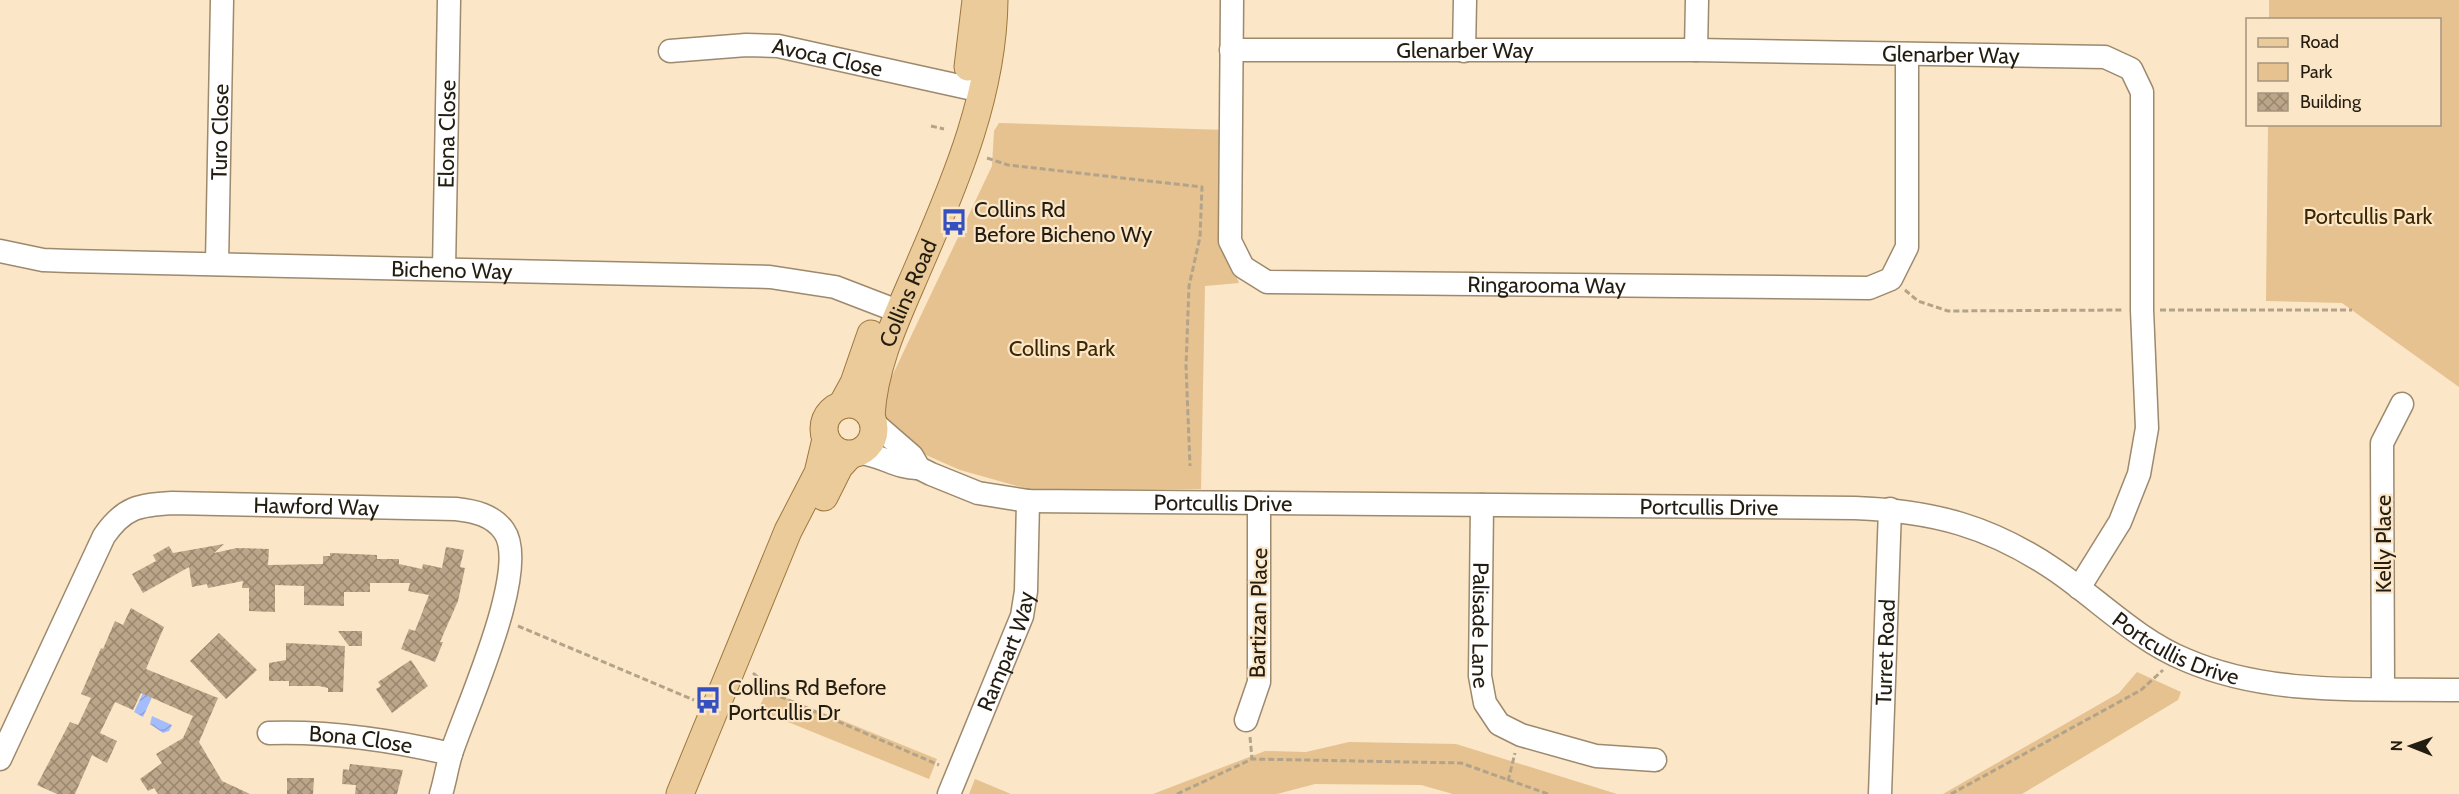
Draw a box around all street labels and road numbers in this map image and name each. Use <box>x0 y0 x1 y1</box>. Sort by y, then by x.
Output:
street label: Avoca Close <box>770 32 885 83</box>
street label: Glenarber Way <box>1396 37 1534 64</box>
street label: Glenarber Way <box>1882 40 2020 70</box>
street label: Elona Close <box>433 80 462 188</box>
street label: Turo Close <box>206 84 234 180</box>
street label: Collins Road <box>874 235 943 351</box>
street label: Bicheno Way <box>391 255 513 285</box>
street label: Ringarooma Way <box>1467 271 1626 300</box>
street label: Portcullis Drive <box>1154 489 1293 517</box>
street label: Hawford Way <box>253 492 379 521</box>
street label: Portcullis Drive <box>1640 493 1778 521</box>
street label: Kelly Place <box>2370 495 2397 593</box>
street label: Bartizan Place <box>1244 548 1273 678</box>
street label: Palisade Lane <box>1466 562 1495 690</box>
street label: Rampart Way <box>971 589 1040 715</box>
street label: Turret Road <box>1870 598 1901 706</box>
street label: Portcullis Drive <box>2107 606 2242 691</box>
street label: Bona Close <box>308 720 415 759</box>

